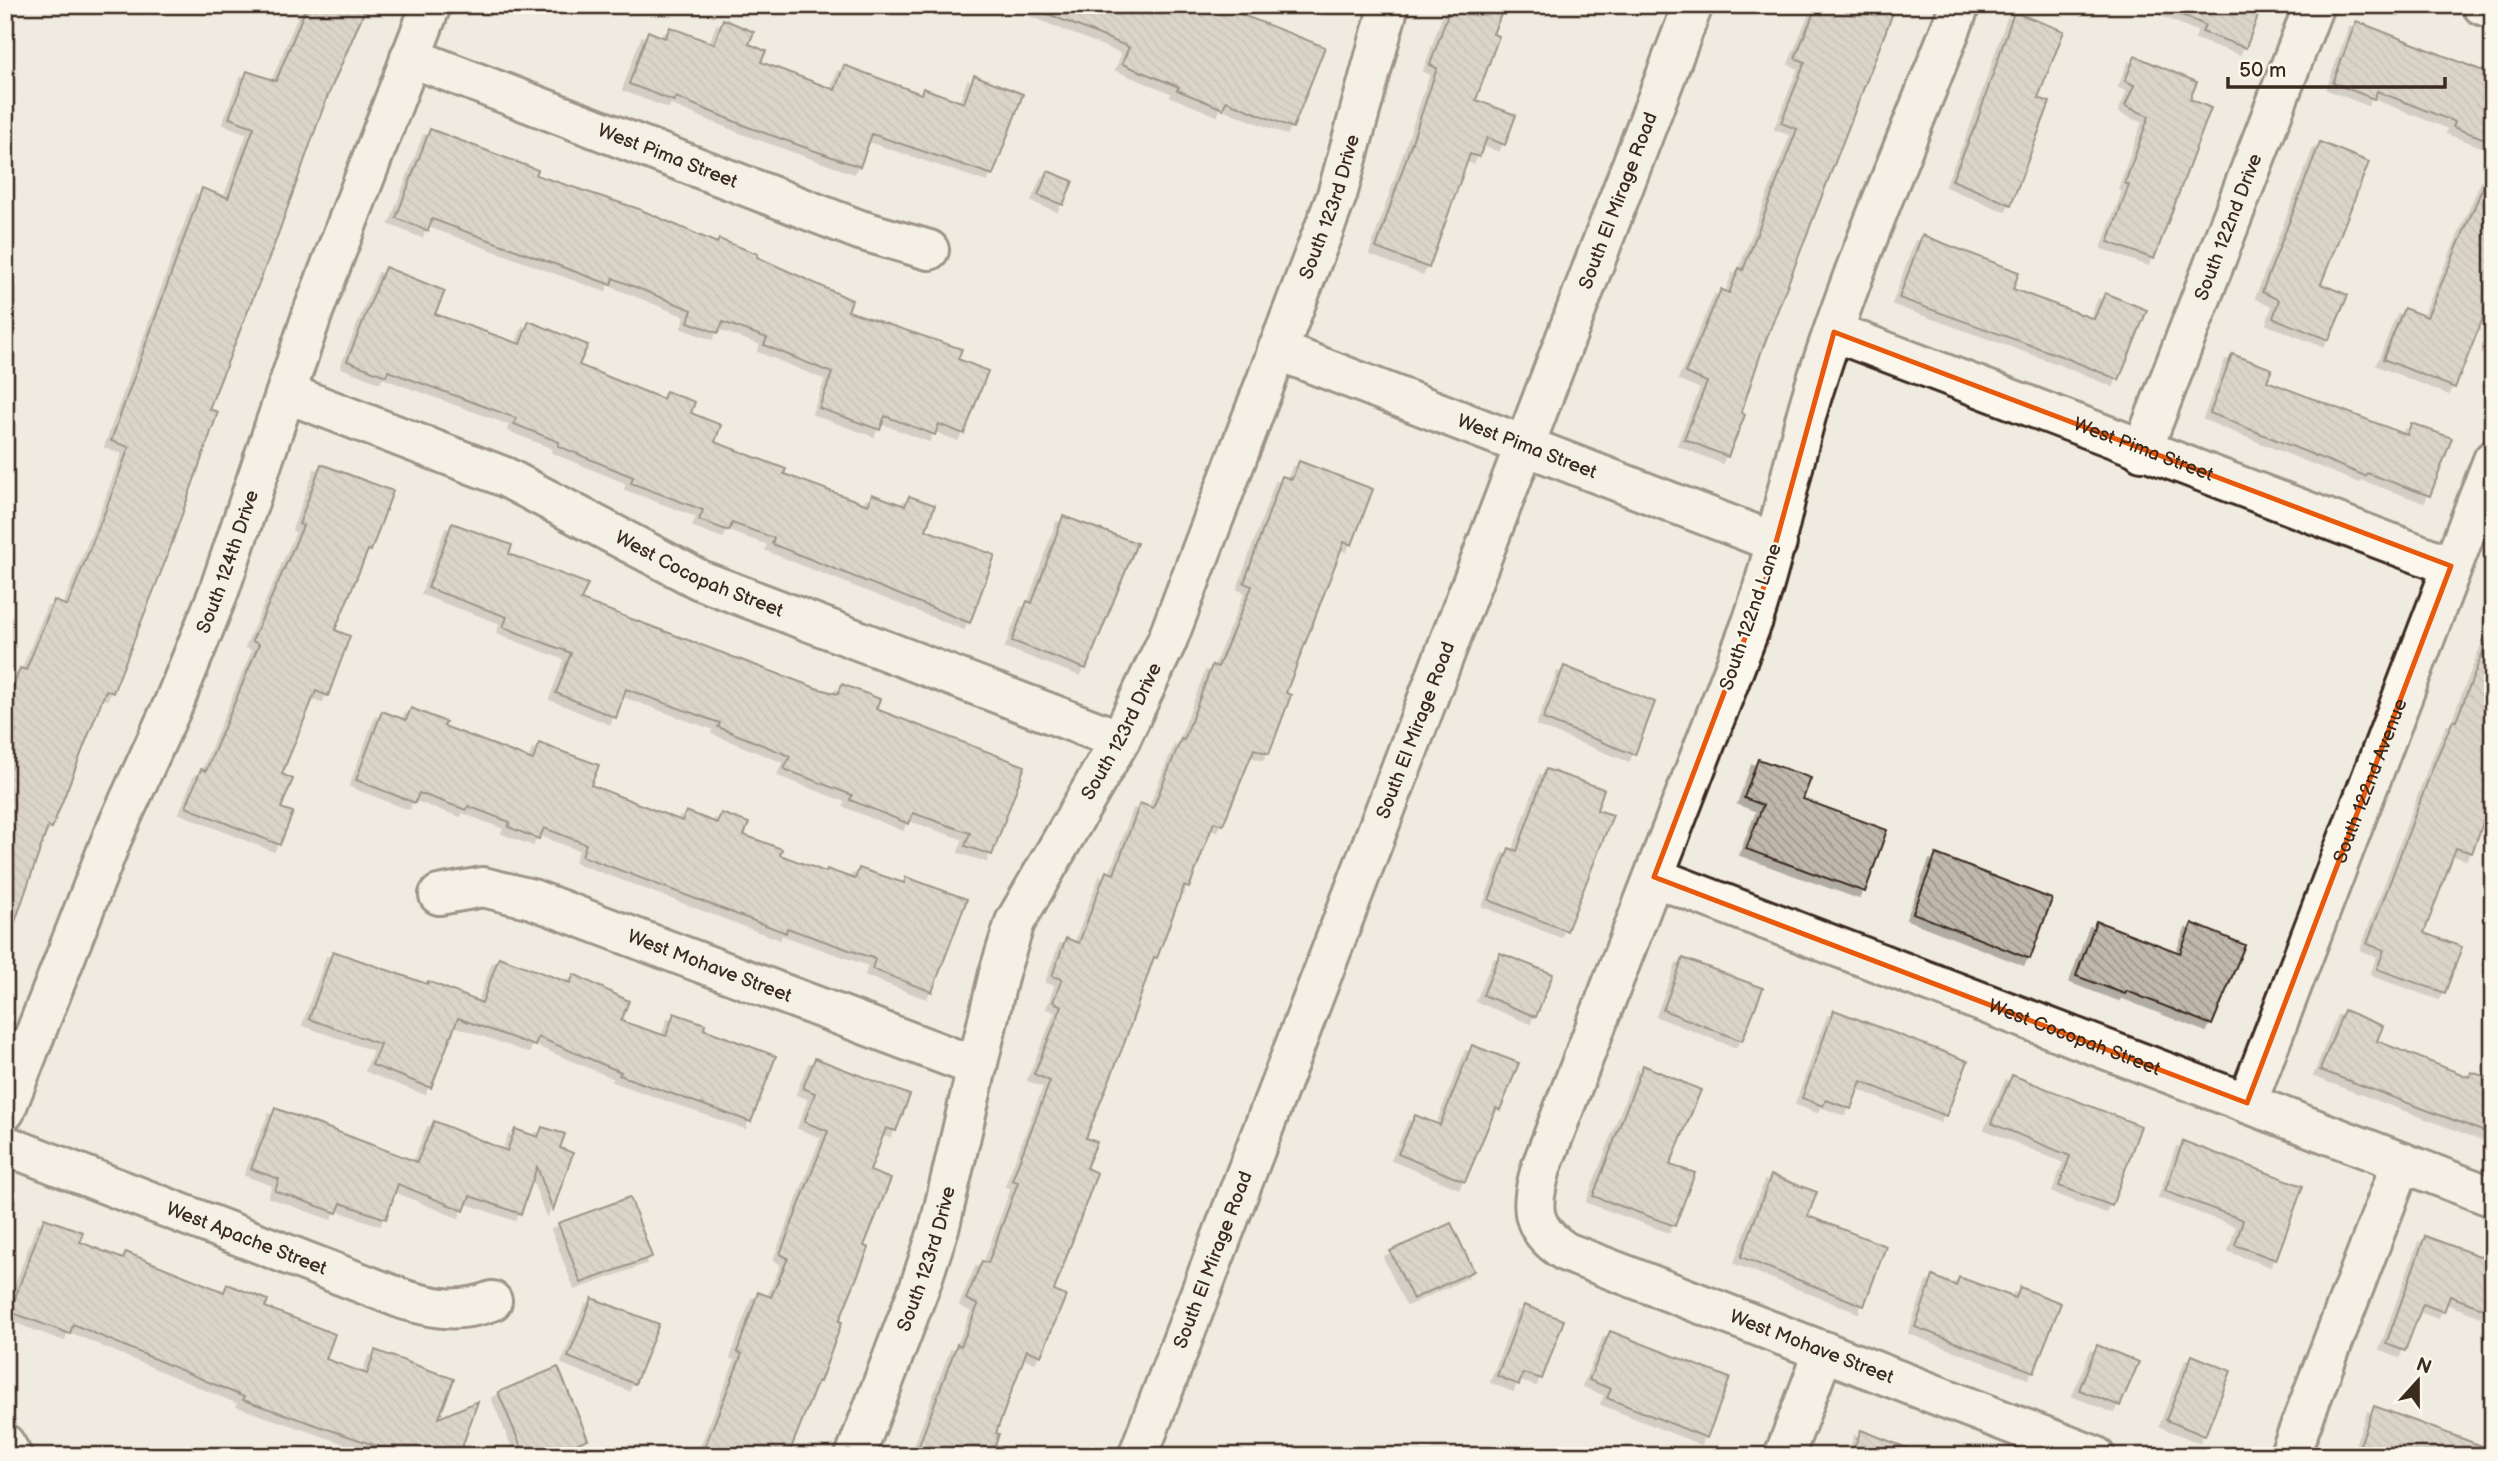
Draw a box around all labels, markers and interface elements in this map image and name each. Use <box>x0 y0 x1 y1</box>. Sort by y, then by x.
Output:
scale bar <box>2228 46 2446 90</box>
text: 50 m <box>2239 58 2286 83</box>
street label: South El Mirage Road <box>1574 109 1662 292</box>
street label: West Pima Street <box>595 119 741 193</box>
street label: South 123rd Drive <box>1295 132 1365 282</box>
street label: South 122nd Drive <box>2190 150 2267 304</box>
street label: West Pima Street <box>1454 409 1600 484</box>
street label: West Pima Street <box>2070 412 2217 486</box>
street label: South 124th Drive <box>192 487 264 637</box>
street label: West Cocopah Street <box>611 526 787 622</box>
street label: South 122nd Lane <box>1715 541 1787 693</box>
street label: South El Mirage Road <box>1371 639 1460 822</box>
street label: South 123rd Drive <box>1076 659 1166 804</box>
street label: South 122nd Avenue <box>2328 695 2412 866</box>
street label: West Mohave Street <box>624 925 795 1008</box>
street label: West Cocopah Street <box>1985 994 2164 1081</box>
street label: South El Mirage Road <box>1169 1168 1257 1352</box>
street label: South 123rd Drive <box>892 1184 960 1335</box>
street label: West Apache Street <box>163 1197 330 1280</box>
street label: West Mohave Street <box>1727 1305 1897 1389</box>
north arrow <box>2382 1346 2452 1416</box>
text: N <box>2413 1353 2434 1380</box>

